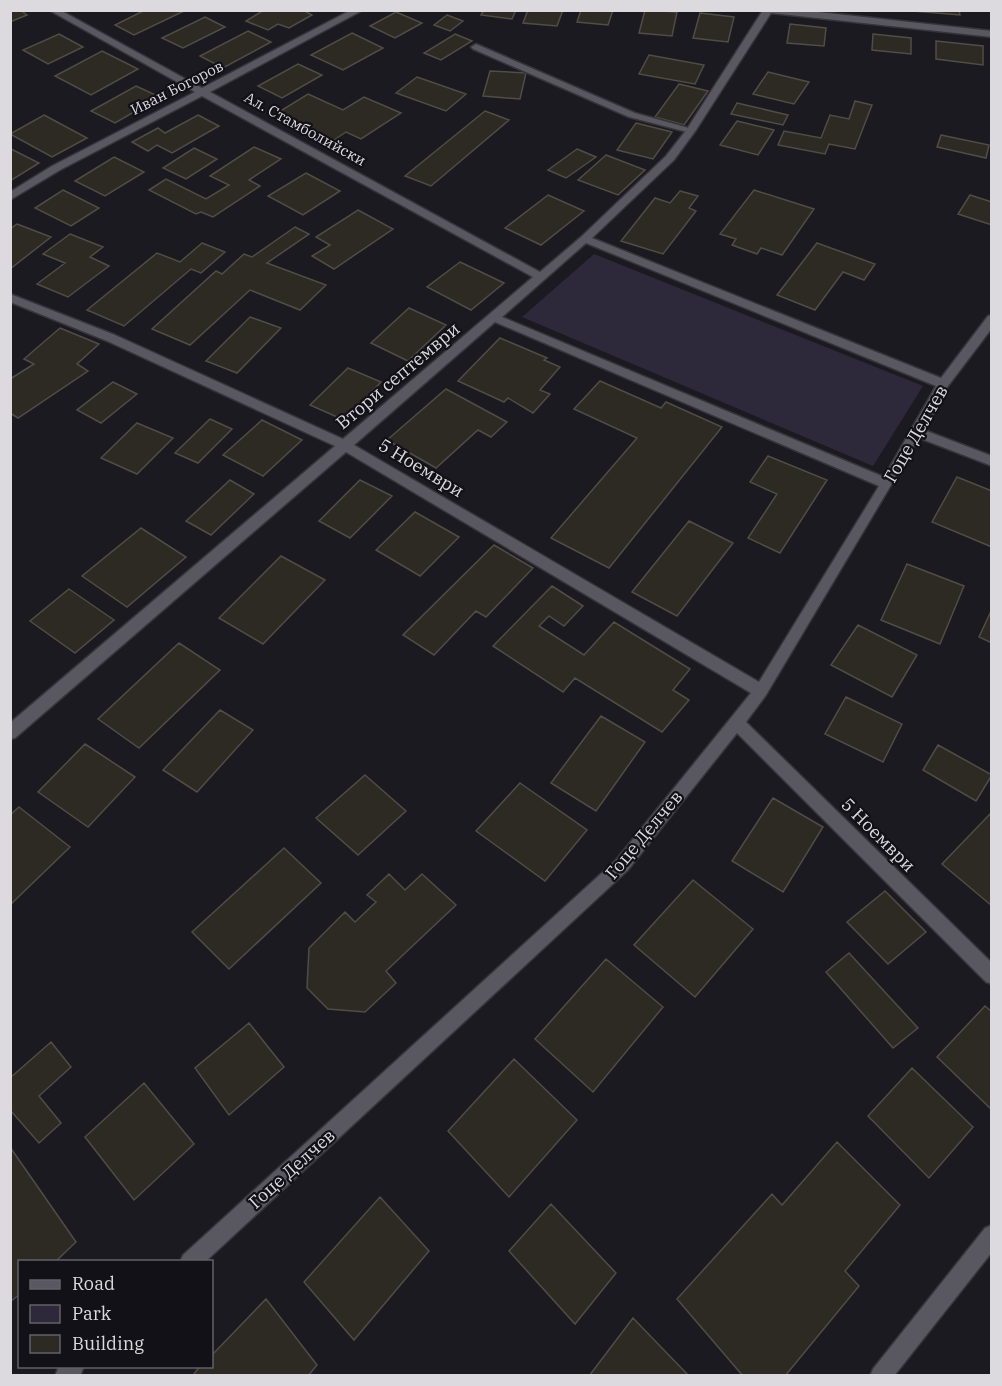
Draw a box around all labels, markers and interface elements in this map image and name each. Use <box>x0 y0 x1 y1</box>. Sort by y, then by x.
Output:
street label: Иван Богоров <box>127 56 226 119</box>
street label: Ал. Стамболийски <box>241 87 369 170</box>
street label: Втори септември <box>331 317 464 434</box>
street label: Гоце Делчев <box>878 381 953 487</box>
street label: 5 Ноември <box>374 433 468 502</box>
street label: Гоце Делчев <box>600 786 687 884</box>
street label: 5 Ноември <box>836 793 920 877</box>
street label: Гоце Делчев <box>244 1124 340 1213</box>
legend <box>18 1260 213 1368</box>
text: Road <box>72 1272 115 1295</box>
text: Park <box>72 1302 112 1325</box>
text: Building <box>72 1332 144 1355</box>

